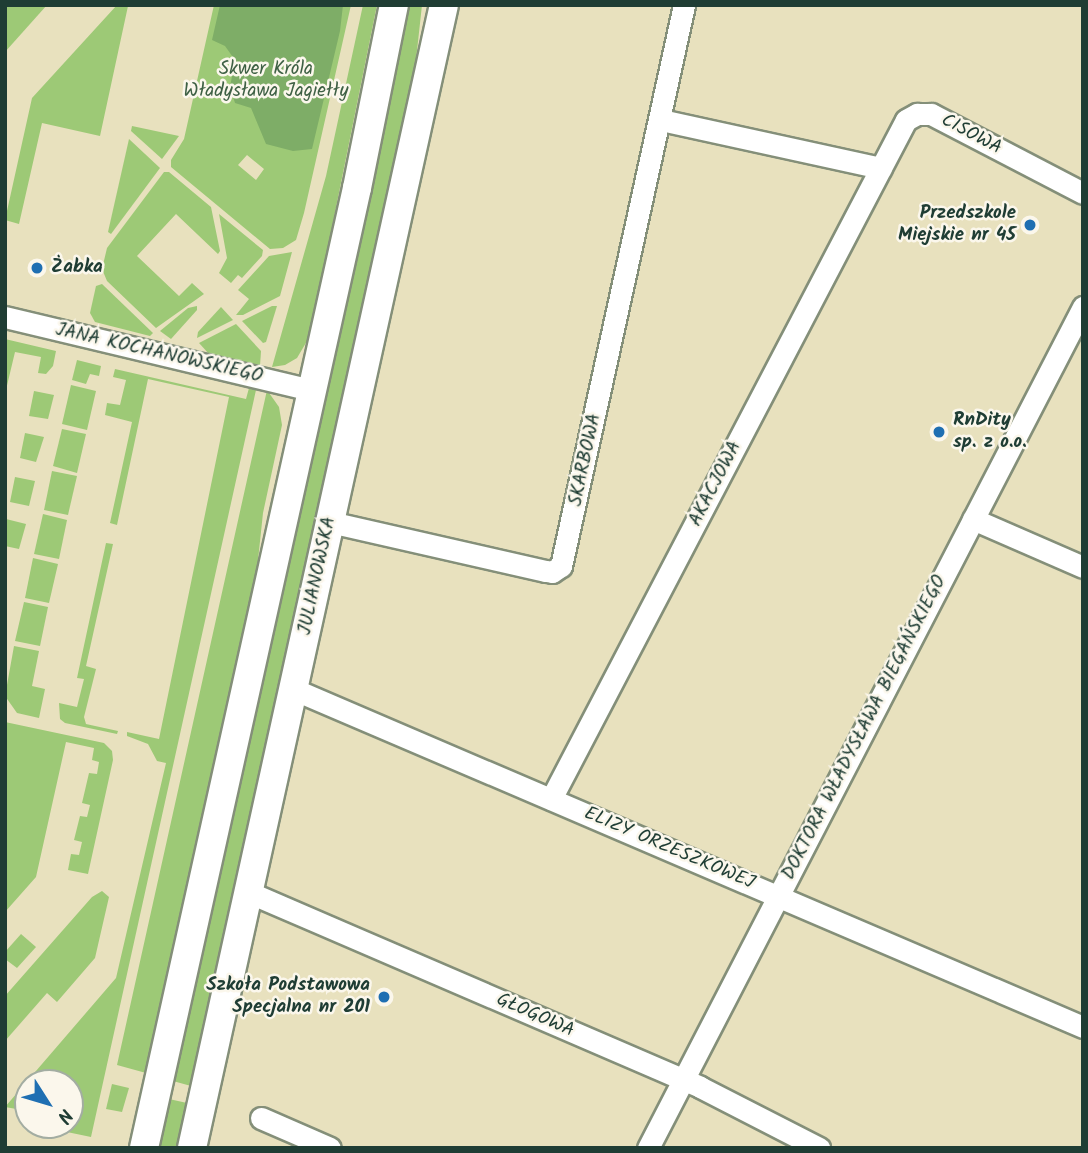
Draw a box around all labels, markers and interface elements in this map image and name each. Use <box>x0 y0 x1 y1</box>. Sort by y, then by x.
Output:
park label: Skwer Króla Władysława Jagiełły <box>184 59 348 103</box>
street label: CISOWA <box>937 110 1005 160</box>
place label: Przedszkole Miejskie nr 45 <box>898 203 1016 247</box>
marker: Przedszkole Miejskie nr 45 <box>1022 217 1038 233</box>
place label: Żabka <box>51 257 103 279</box>
marker: Żabka <box>29 260 45 276</box>
street label: JANA KOCHANOWSKIEGO <box>53 319 265 389</box>
place label: RnDity sp. z o.o. <box>953 410 1027 454</box>
street label: SKARBOWA <box>565 412 607 508</box>
marker: RnDity sp. z o.o. <box>931 424 947 440</box>
street label: AKACJOWA <box>685 438 747 530</box>
street label: JULIANOWSKA <box>294 515 342 637</box>
street label: DOKTORA WŁADYSŁAWA BIEGAŃSKIEGO <box>778 572 952 884</box>
street label: ELIZY ORZESZKOWEJ <box>580 803 758 895</box>
place label: Szkoła Podstawowa Specjalna nr 201 <box>206 975 370 1019</box>
marker: Szkoła Podstawowa Specjalna nr 201 <box>376 989 392 1005</box>
street label: GŁOGOWA <box>493 989 577 1043</box>
north arrow <box>14 1069 84 1139</box>
text: N <box>49 1102 80 1129</box>

